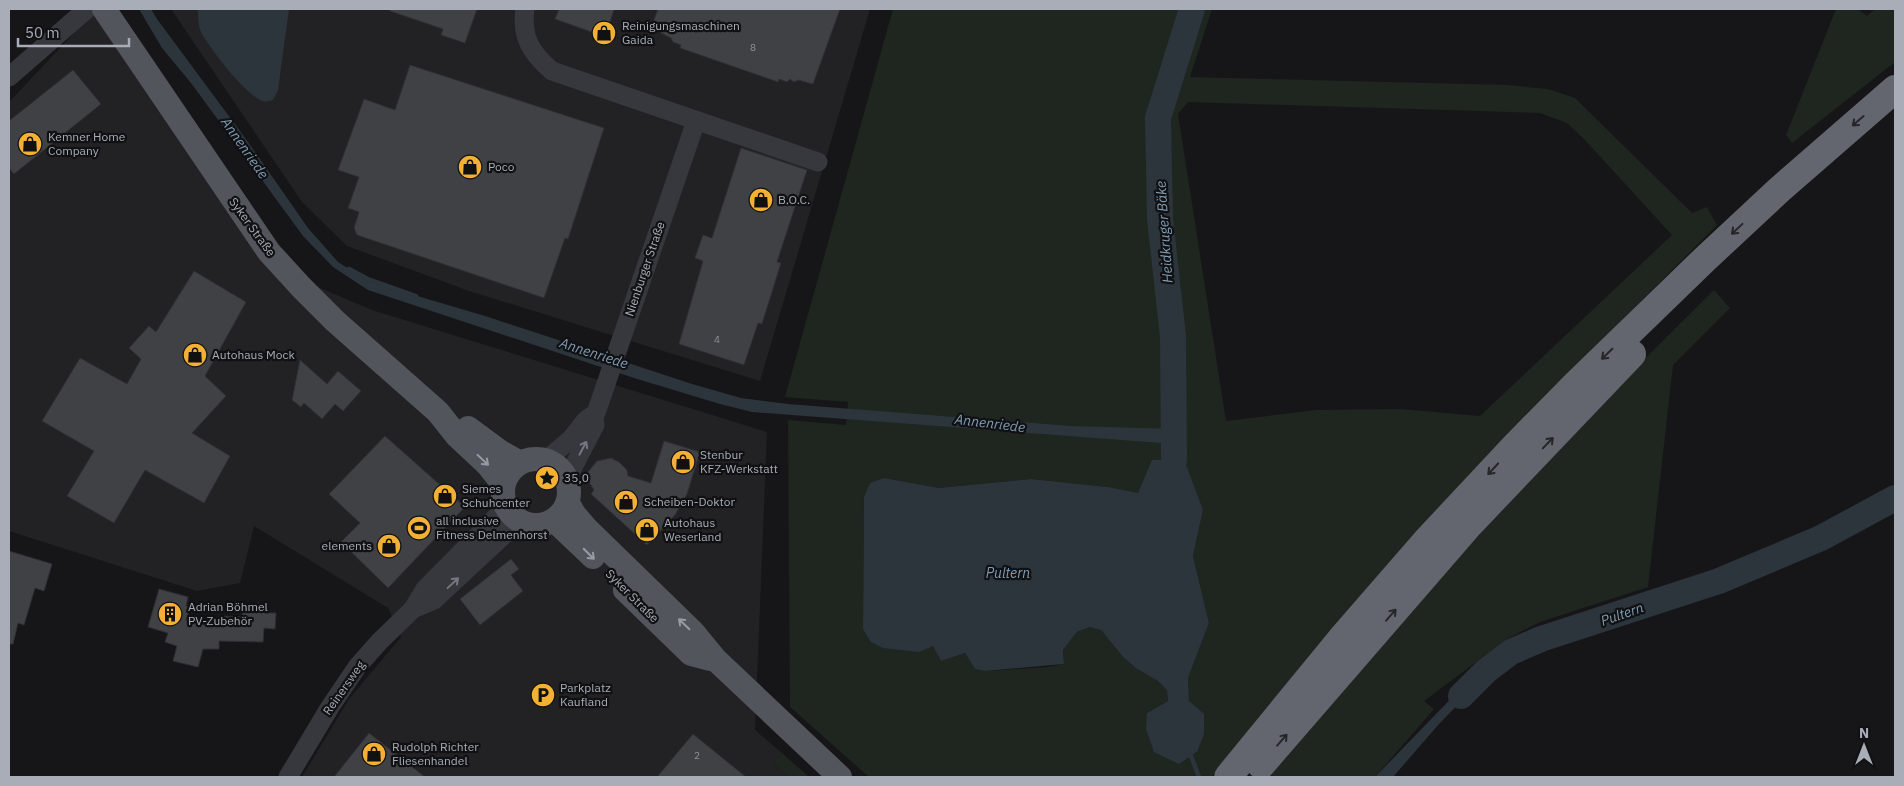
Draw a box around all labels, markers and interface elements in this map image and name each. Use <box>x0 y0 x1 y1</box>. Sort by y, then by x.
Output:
scale bar <box>18 15 129 47</box>
place label: Reinigungsmaschinen Gaida <box>622 18 740 47</box>
shop icon: Reinigungsmaschinen Gaida <box>591 20 617 46</box>
text: 50 m <box>25 23 60 42</box>
house number: 8 <box>750 41 756 54</box>
water label: Annenriede <box>217 113 273 182</box>
one-way arrow <box>1852 115 1865 127</box>
place label: Kemner Home Company <box>48 129 126 158</box>
shop icon: Kemner Home Company <box>17 131 43 157</box>
shop icon: Poco <box>457 154 483 180</box>
place label: Poco <box>488 159 515 174</box>
water label: Heidkruger Bäke <box>1151 180 1177 284</box>
shop icon: B.O.C. <box>748 187 774 213</box>
place label: B.O.C. <box>778 192 810 207</box>
street label: Syker Straße <box>226 194 279 259</box>
street label: Nienburger Straße <box>621 219 668 318</box>
one-way arrow <box>1731 223 1744 235</box>
water label: Annenriede <box>557 333 630 373</box>
house number: 4 <box>714 333 720 346</box>
shop icon: Autohaus Mock <box>182 342 208 368</box>
place label: Autohaus Mock <box>212 347 296 362</box>
one-way arrow <box>1601 348 1614 360</box>
water label: Annenriede <box>953 410 1026 436</box>
one-way arrow <box>1542 436 1554 449</box>
one-way arrow <box>579 441 589 456</box>
place label: Stenbur KFZ-Werkstatt <box>700 447 778 476</box>
shop icon: Stenbur KFZ-Werkstatt <box>670 449 696 475</box>
one-way arrow <box>477 454 490 466</box>
one-way arrow <box>1487 463 1499 476</box>
place icon: 35,0 <box>534 465 560 491</box>
place label: 35,0 <box>564 470 589 485</box>
place label: Siemes Schuhcenter <box>462 481 531 510</box>
shop icon: Siemes Schuhcenter <box>432 483 458 509</box>
shop icon: Scheiben-Doktor <box>613 489 639 515</box>
place label: Scheiben-Doktor <box>644 494 735 509</box>
place label: all inclusive Fitness Delmenhorst <box>436 513 547 542</box>
sports icon: all inclusive Fitness Delmenhorst <box>406 515 432 541</box>
place label: Autohaus Weserland <box>664 515 721 544</box>
shop icon: Autohaus Weserland <box>634 517 660 543</box>
shop icon: elements <box>376 533 402 559</box>
place label: elements <box>322 538 372 553</box>
one-way arrow <box>583 548 596 560</box>
water label: Pultern <box>986 564 1030 582</box>
street label: Syker Straße <box>603 566 662 626</box>
one-way arrow <box>446 577 459 589</box>
water label: Pultern <box>1598 598 1646 630</box>
place label: Adrian Böhmel PV-Zubehör <box>188 599 268 628</box>
building icon: Adrian Böhmel PV-Zubehör <box>157 601 183 627</box>
one-way arrow <box>1385 608 1397 621</box>
one-way arrow <box>678 618 691 630</box>
street label: Reinersweg <box>319 657 368 718</box>
place label: Parkplatz Kaufland <box>560 680 611 709</box>
parking icon: Parkplatz Kaufland <box>530 682 556 708</box>
north arrow <box>1839 721 1889 771</box>
text: N <box>1859 724 1869 742</box>
one-way arrow <box>1276 734 1288 747</box>
place label: Rudolph Richter Fliesenhandel <box>392 739 479 768</box>
shop icon: Rudolph Richter Fliesenhandel <box>361 741 387 767</box>
house number: 2 <box>694 749 700 762</box>

